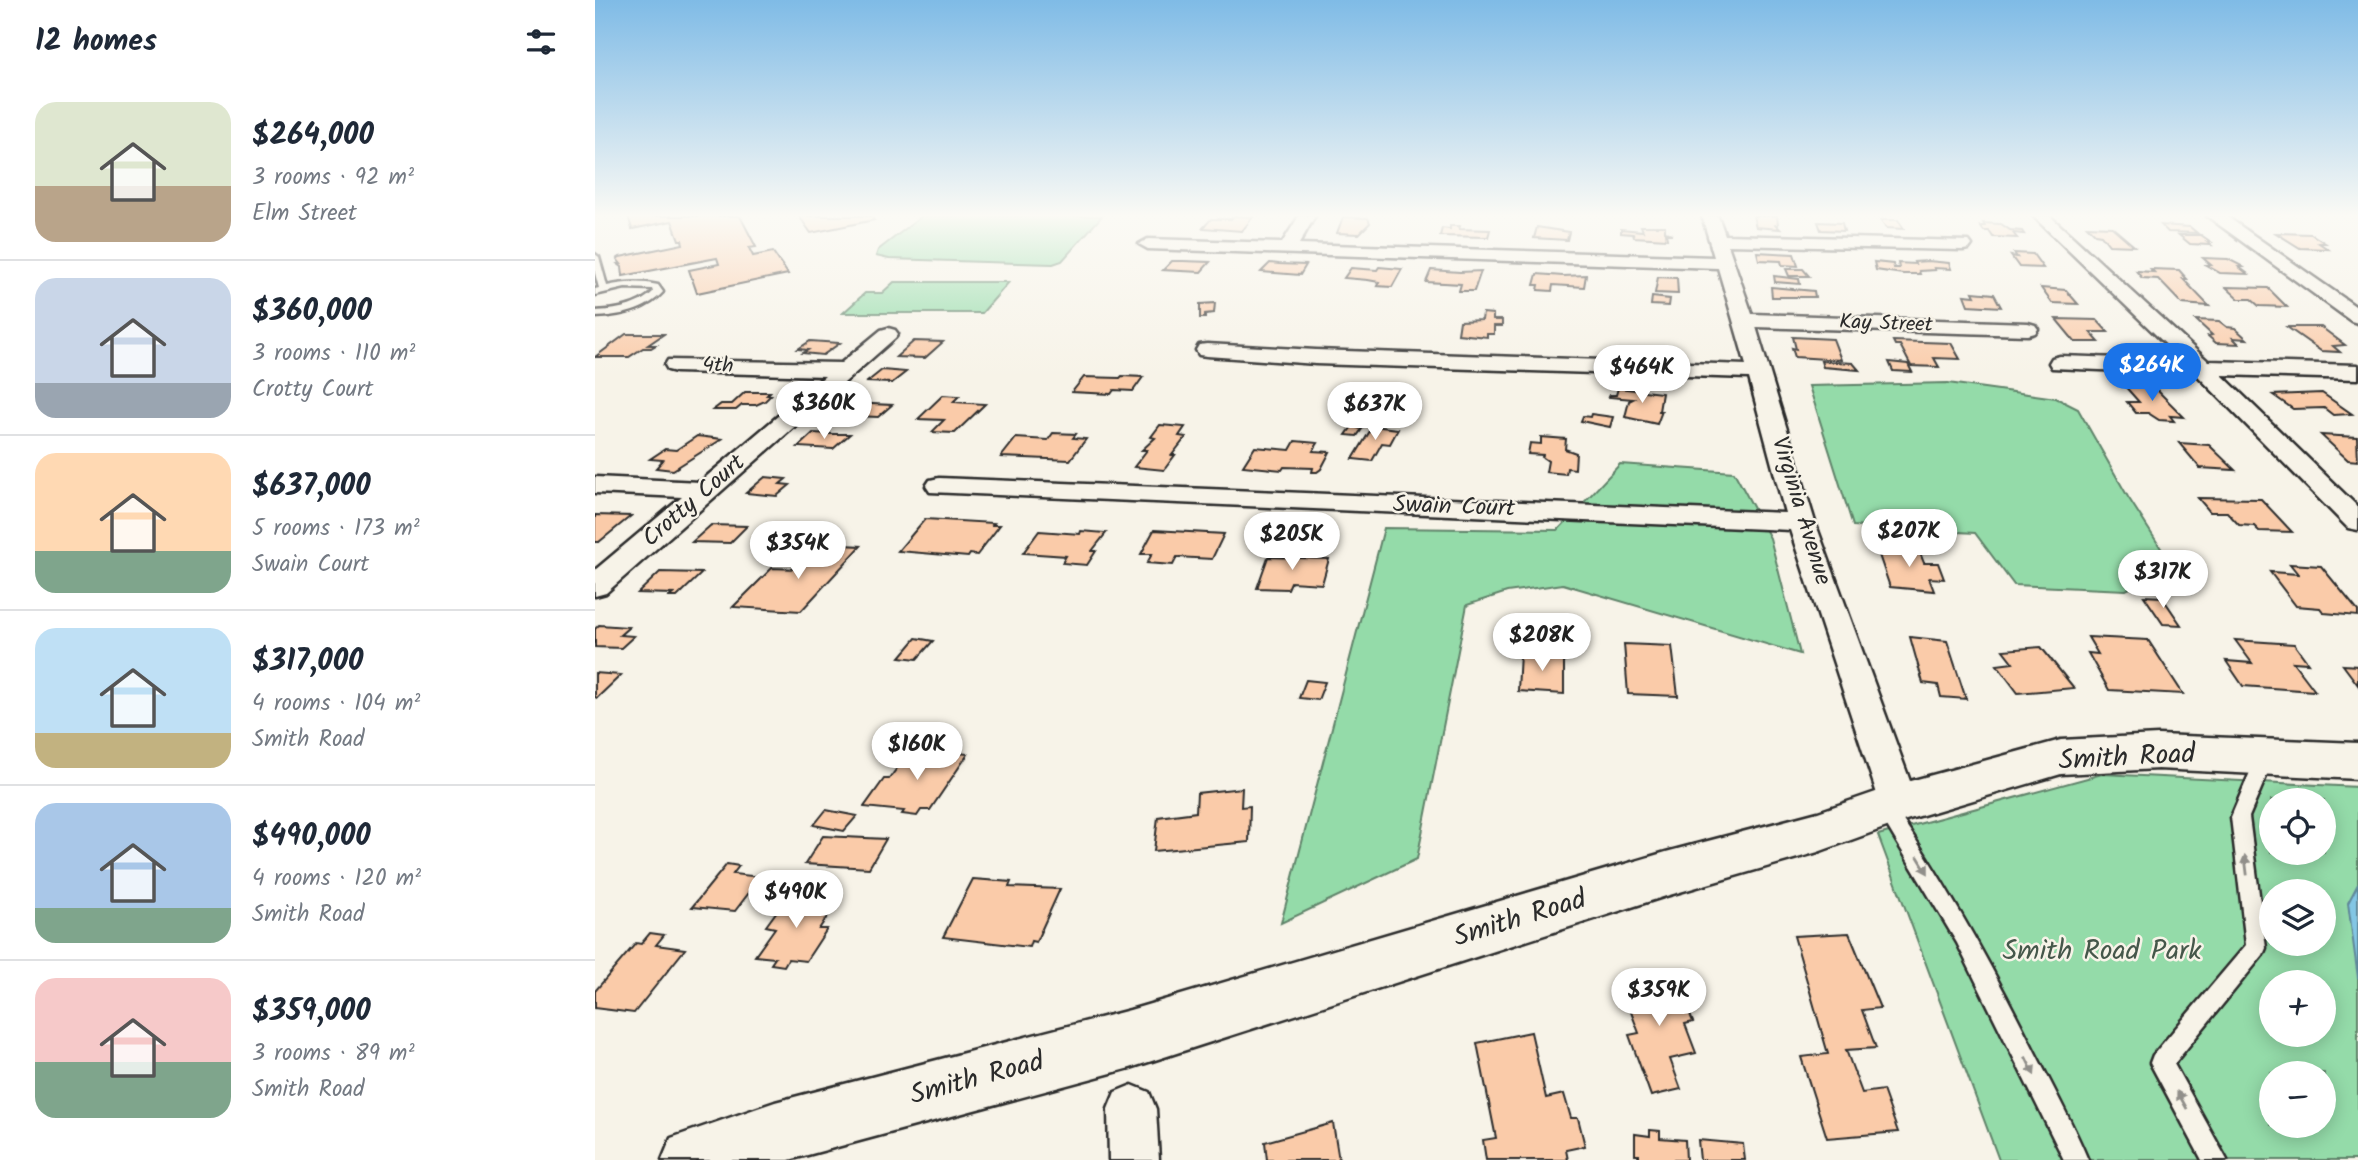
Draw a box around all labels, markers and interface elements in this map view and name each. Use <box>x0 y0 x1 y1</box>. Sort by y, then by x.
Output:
text: 12 homes <box>35 18 157 66</box>
icon: filters <box>522 23 560 61</box>
text: $264,000 <box>252 112 374 160</box>
icon: home <box>91 130 175 214</box>
text: 3 rooms · 92 m² <box>252 160 414 196</box>
text: Elm Street <box>252 196 357 232</box>
text: $360,000 <box>252 288 372 336</box>
icon: home <box>91 306 175 390</box>
street label: Kay Street <box>1839 306 1934 342</box>
text: 3 rooms · 110 m² <box>252 336 415 372</box>
pin: $264K <box>2103 344 2201 403</box>
pin: $464K <box>1593 346 1691 405</box>
text: $264K <box>2119 348 2185 384</box>
street label: 4th <box>702 349 734 383</box>
text: $464K <box>1610 350 1675 386</box>
text: Crotty Court <box>252 372 373 408</box>
pin: $360K <box>775 382 873 441</box>
pin: $637K <box>1326 382 1424 442</box>
text: $360K <box>792 386 856 422</box>
text: $637K <box>1343 387 1407 423</box>
street label: Virginia Avenue <box>1760 432 1842 590</box>
street label: Crotty Court <box>633 444 755 557</box>
text: $637,000 <box>252 463 371 511</box>
icon: home <box>91 481 175 565</box>
street label: Swain Court <box>1392 485 1517 529</box>
pin: $207K <box>1860 510 1958 569</box>
text: 5 rooms · 173 m² <box>252 511 420 547</box>
pin: $205K <box>1243 512 1341 572</box>
text: $207K <box>1877 514 1941 550</box>
text: $205K <box>1260 517 1324 553</box>
pin: $354K <box>749 522 847 581</box>
text: $354K <box>766 526 830 562</box>
text: Swain Court <box>252 547 369 583</box>
pin: $317K <box>2114 550 2212 610</box>
text: $317K <box>2134 555 2192 591</box>
pin: $208K <box>1493 614 1591 673</box>
text: $208K <box>1509 618 1575 654</box>
text: $317,000 <box>252 638 363 686</box>
icon: home <box>91 656 175 740</box>
text: 4 rooms · 104 m² <box>252 686 420 722</box>
text: Smith Road <box>252 722 365 758</box>
pin: $160K <box>868 722 966 782</box>
text: $160K <box>888 727 946 763</box>
street label: Smith Road <box>2057 732 2198 784</box>
map controls <box>2259 788 2336 1138</box>
button: locate <box>2259 788 2336 865</box>
text: $490,000 <box>252 813 371 861</box>
icon: home <box>91 831 175 915</box>
one-way arrow <box>2241 854 2252 876</box>
one-way arrow <box>1917 855 1929 874</box>
text: 4 rooms · 120 m² <box>252 861 421 897</box>
pin: $490K <box>747 870 845 930</box>
text: $490K <box>764 875 828 911</box>
street label: Smith Road <box>1448 877 1593 961</box>
button: layers <box>2259 879 2336 956</box>
text: Smith Road <box>252 897 365 933</box>
park label: Smith Road Park <box>2003 929 2202 974</box>
pin: $359K <box>1610 968 1708 1028</box>
button: + <box>2259 970 2336 1047</box>
text: $359K <box>1627 973 1691 1009</box>
text: $359,000 <box>252 988 371 1036</box>
icon: home <box>91 1006 175 1090</box>
text: 3 rooms · 89 m² <box>252 1036 415 1072</box>
street label: Smith Road <box>905 1039 1050 1118</box>
one-way arrow <box>2024 1056 2035 1076</box>
button: − <box>2259 1061 2336 1138</box>
text: Smith Road <box>252 1072 365 1108</box>
one-way arrow <box>2176 1091 2188 1110</box>

